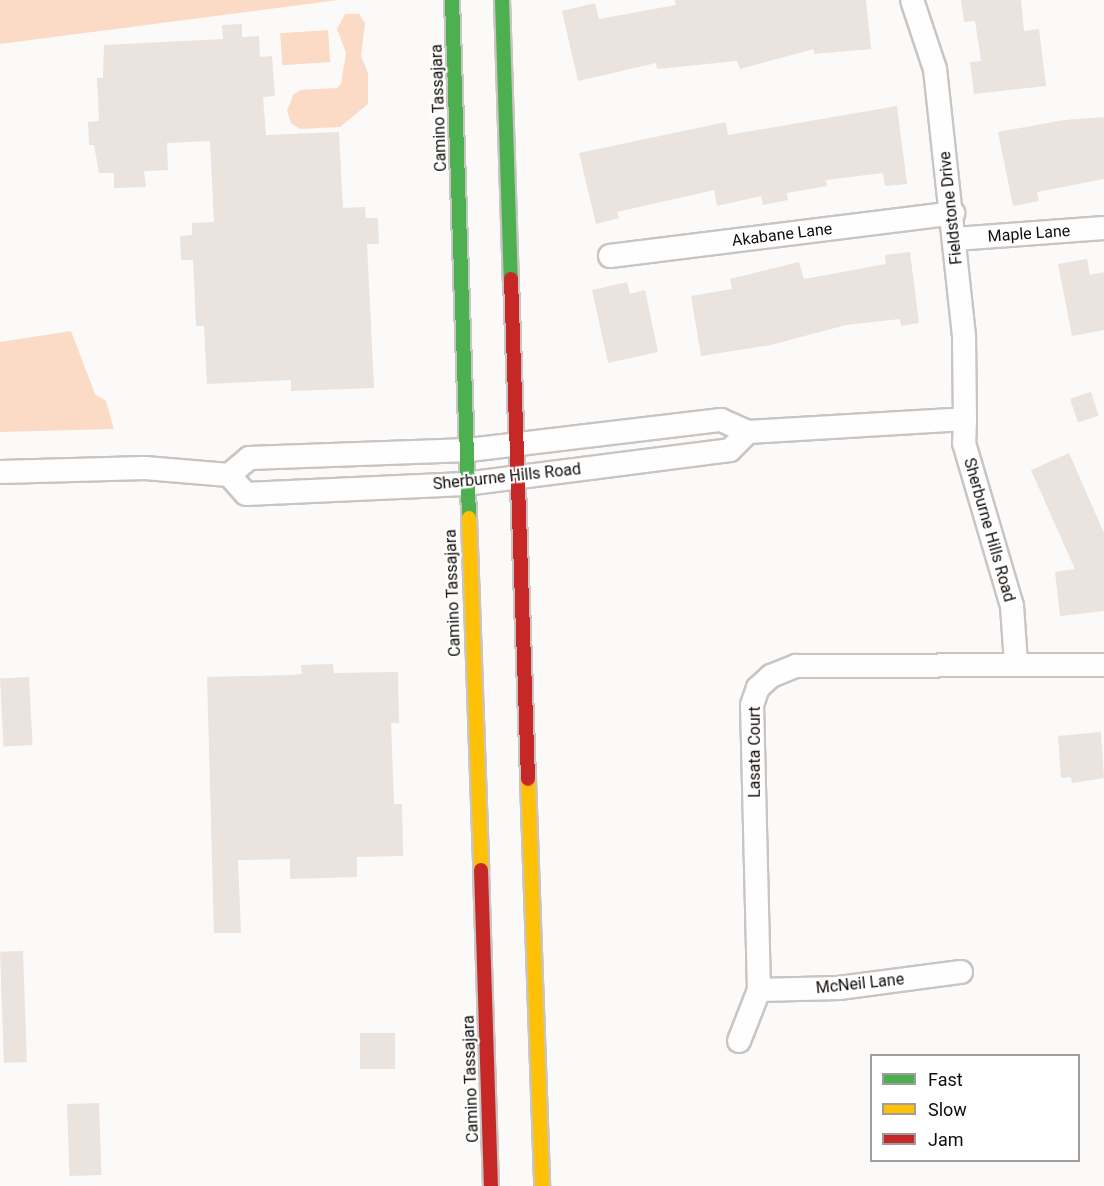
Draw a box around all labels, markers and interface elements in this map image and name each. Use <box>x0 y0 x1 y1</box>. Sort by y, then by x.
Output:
street label: Camino Tassajara <box>427 44 451 172</box>
street label: Fieldstone Drive <box>936 150 966 266</box>
street label: Akabane Lane <box>731 219 833 251</box>
street label: Maple Lane <box>987 222 1071 246</box>
street label: Sherburne Hills Road <box>959 456 1019 604</box>
street label: Sherburne Hills Road <box>432 460 582 494</box>
street label: Camino Tassajara <box>441 529 465 657</box>
street label: Lasata Court <box>745 706 765 798</box>
street label: McNeil Lane <box>815 970 905 998</box>
street label: Camino Tassajara <box>459 1015 483 1143</box>
legend <box>870 1054 1080 1162</box>
text: Fast <box>928 1069 963 1090</box>
text: Slow <box>928 1099 967 1120</box>
text: Jam <box>928 1129 964 1150</box>

